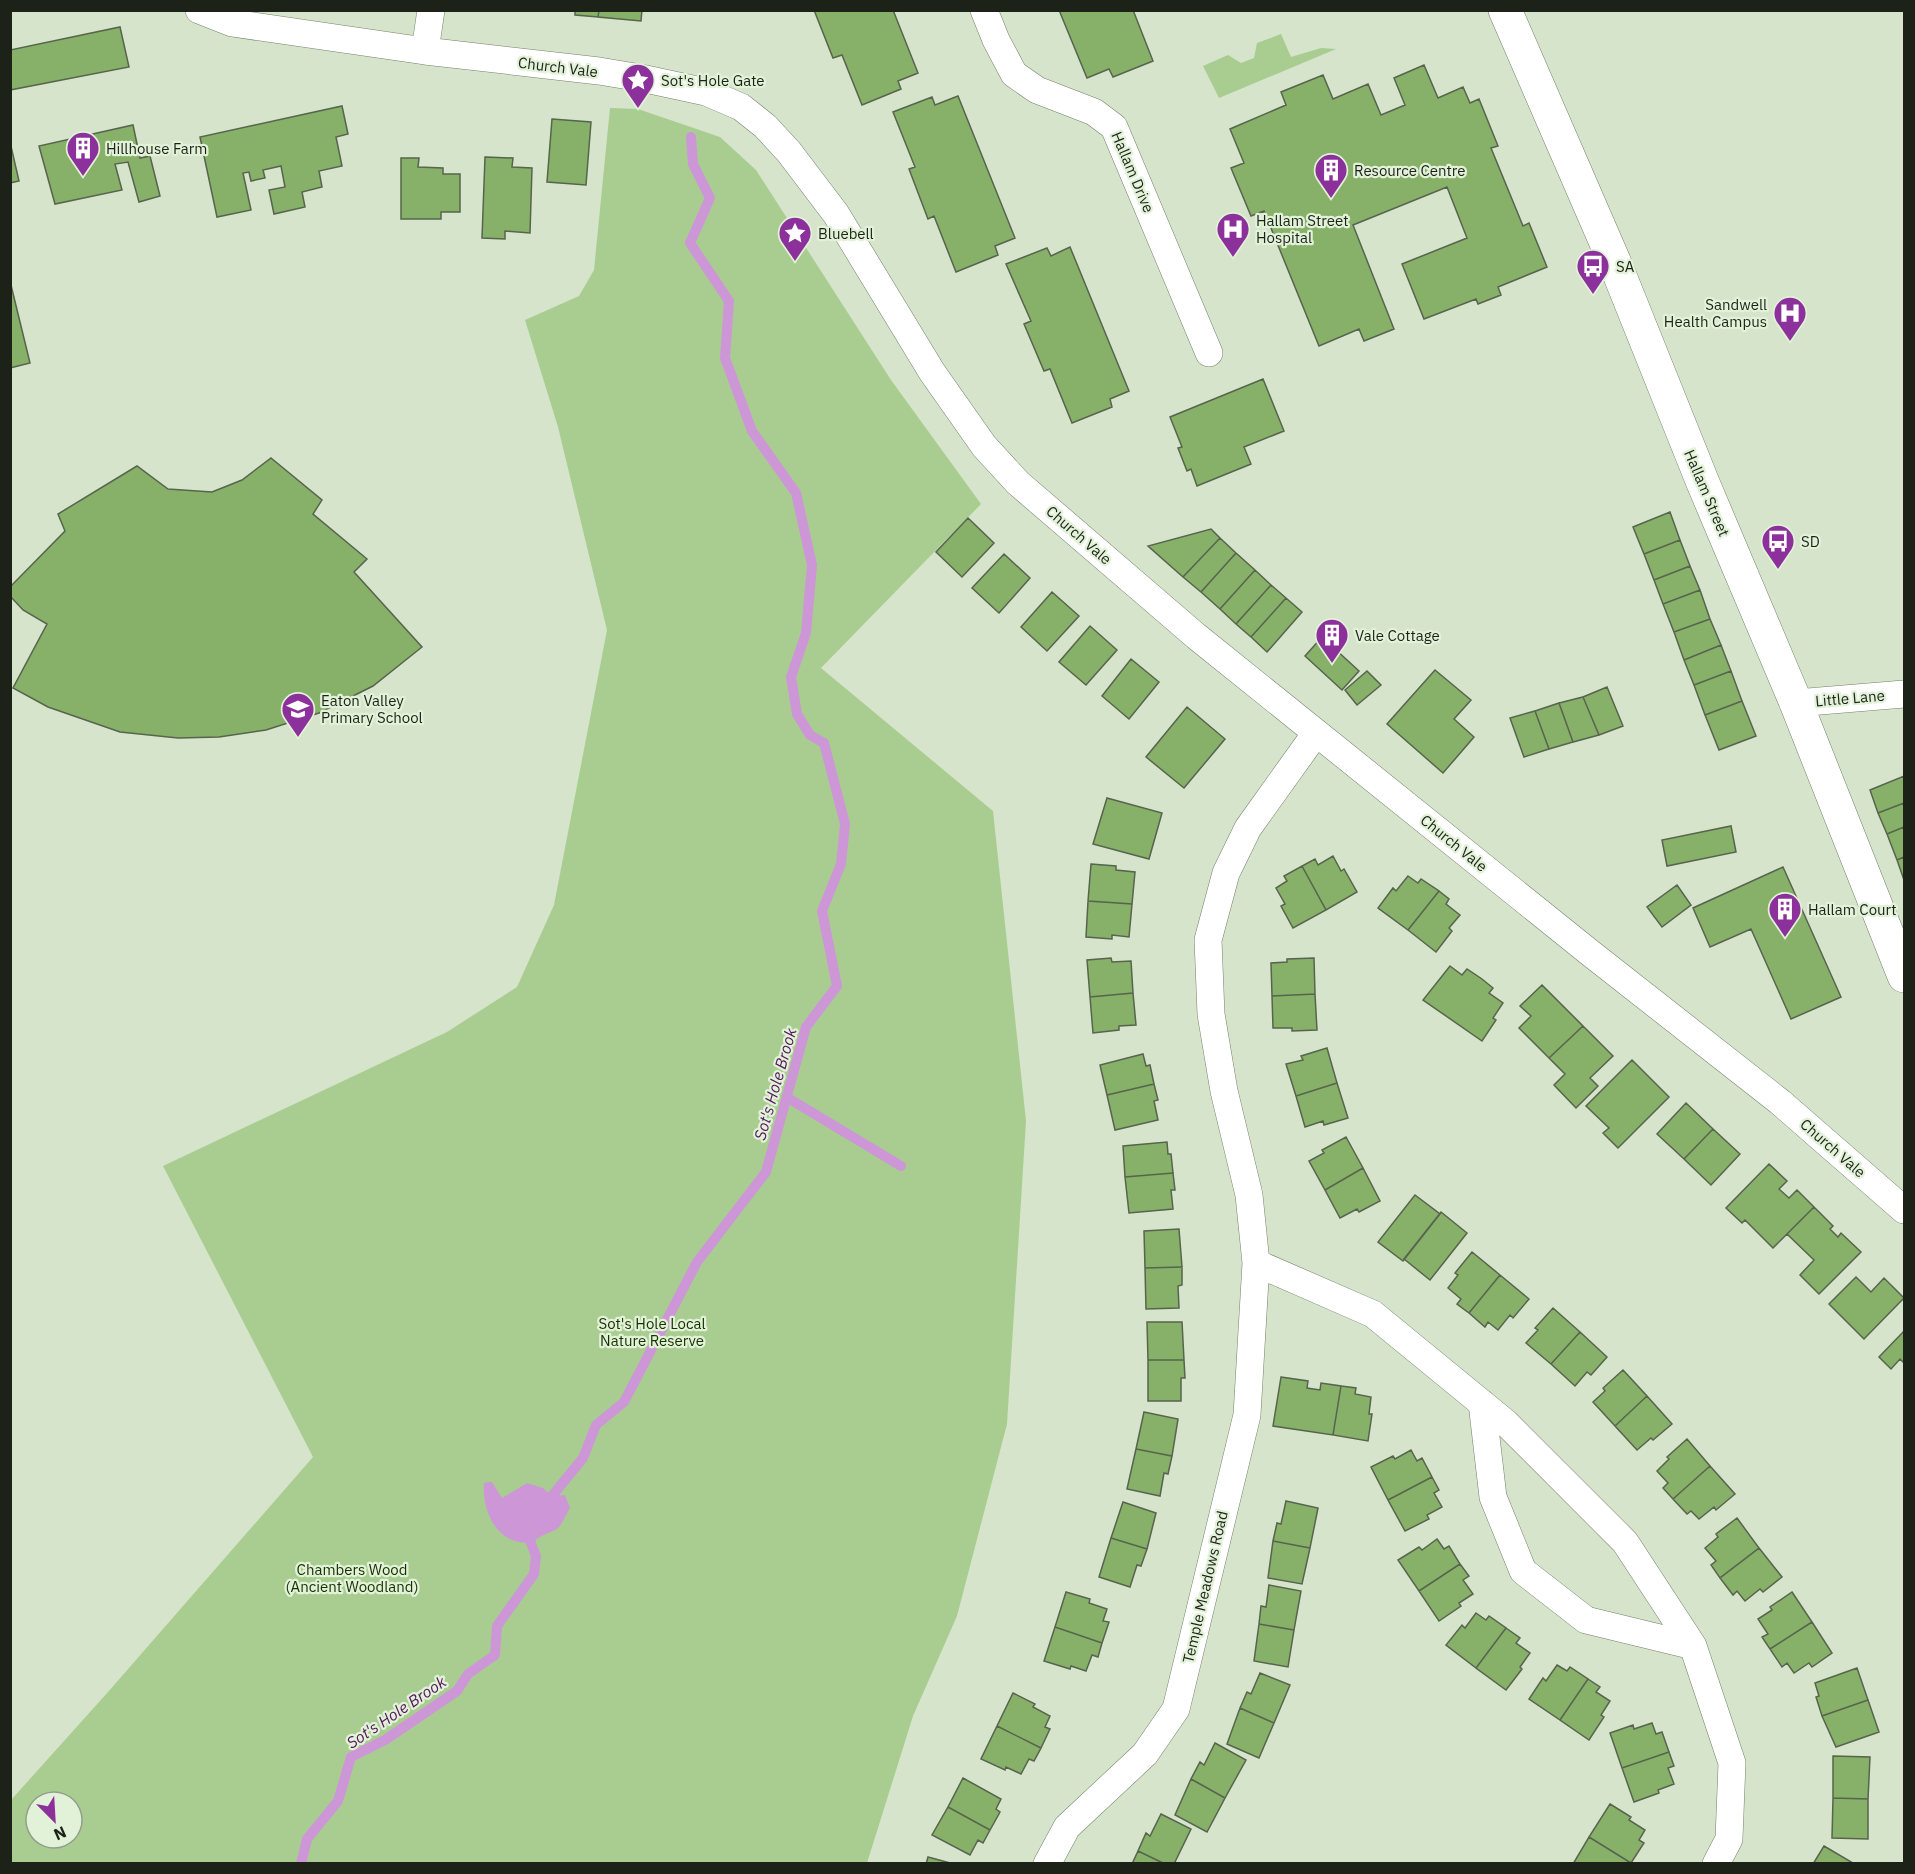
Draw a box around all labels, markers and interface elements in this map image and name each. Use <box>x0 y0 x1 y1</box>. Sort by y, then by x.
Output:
street label: Church Vale <box>517 53 599 81</box>
place icon: Sot's Hole Gate <box>620 62 656 109</box>
place label: Sot's Hole Gate <box>661 71 765 90</box>
street label: Hallam Drive <box>1107 129 1159 215</box>
building icon: Hillhouse Farm <box>65 130 101 177</box>
place label: Hillhouse Farm <box>106 139 207 158</box>
building icon: Resource Centre <box>1313 152 1349 199</box>
place label: Resource Centre <box>1354 161 1466 180</box>
hospital icon: Hallam Street Hospital <box>1215 211 1251 258</box>
place label: Hallam Street Hospital <box>1256 211 1349 247</box>
place icon: Bluebell <box>777 215 813 262</box>
place label: Bluebell <box>818 224 874 243</box>
bus stop icon: SA <box>1575 248 1611 295</box>
place label: SA <box>1616 257 1635 276</box>
place label: Sandwell Health Campus <box>1664 295 1767 331</box>
hospital icon: Sandwell Health Campus <box>1772 295 1808 342</box>
street label: Hallam Street <box>1680 447 1734 539</box>
street label: Church Vale <box>1042 501 1116 569</box>
bus stop icon: SD <box>1760 523 1796 570</box>
place label: SD <box>1801 532 1820 551</box>
building icon: Vale Cottage <box>1314 617 1350 664</box>
place label: Vale Cottage <box>1355 626 1440 645</box>
street label: Little Lane <box>1814 685 1886 711</box>
school or university icon: Eaton Valley Primary School <box>280 691 316 738</box>
place label: Eaton Valley Primary School <box>321 691 423 727</box>
street label: Church Vale <box>1417 810 1491 876</box>
building icon: Hallam Court <box>1767 891 1803 938</box>
place label: Hallam Court <box>1808 900 1896 919</box>
water label: Sot's Hole Brook <box>749 1025 801 1142</box>
street label: Church Vale <box>1796 1114 1870 1182</box>
park label: Sot's Hole Local Nature Reserve <box>598 1314 706 1350</box>
street label: Temple Meadows Road <box>1178 1509 1232 1665</box>
park label: Chambers Wood (Ancient Woodland) <box>286 1560 419 1596</box>
water label: Sot's Hole Brook <box>342 1671 450 1753</box>
north arrow <box>24 1790 84 1850</box>
text: N <box>51 1822 69 1845</box>

